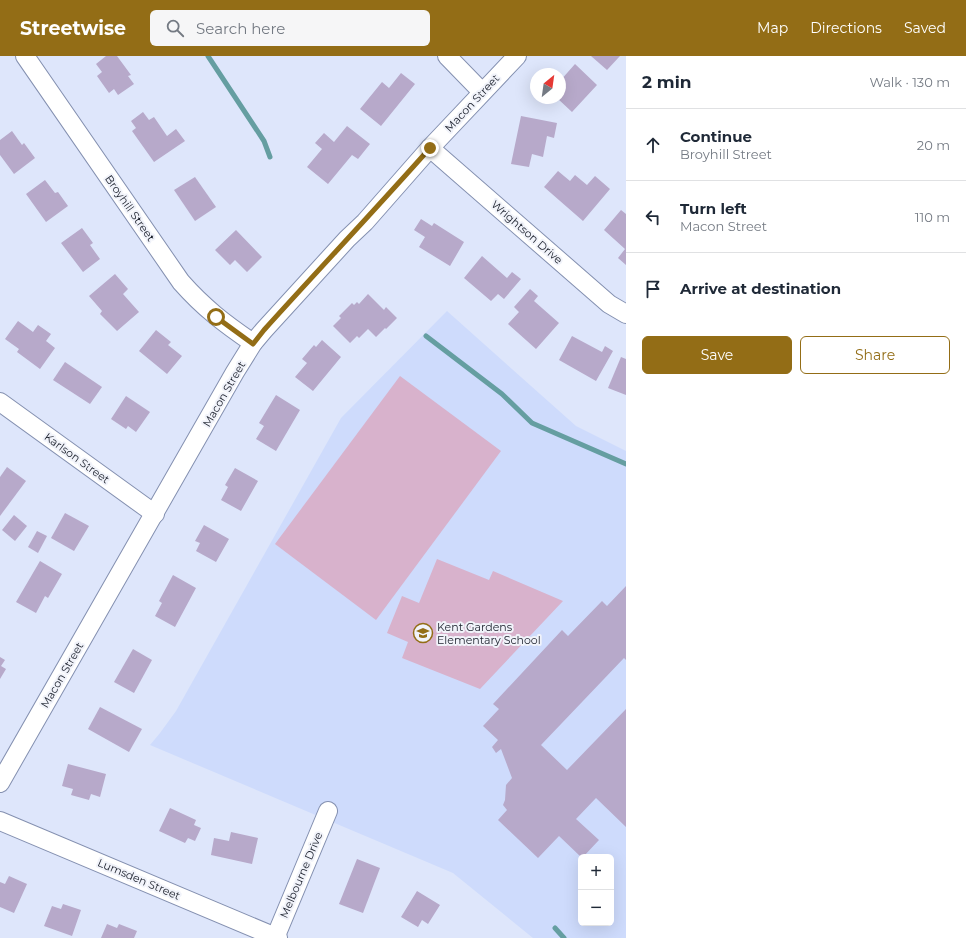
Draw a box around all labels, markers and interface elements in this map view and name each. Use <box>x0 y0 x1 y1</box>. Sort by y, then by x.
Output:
search box <box>150 10 430 46</box>
text: Streetwise <box>20 17 126 40</box>
icon: search <box>164 17 186 39</box>
text: Search here <box>196 19 285 38</box>
text: Map <box>757 19 788 37</box>
text: Directions <box>810 19 882 37</box>
text: Saved <box>904 19 946 37</box>
north arrow <box>530 68 566 104</box>
street label: Macon Street <box>442 71 503 135</box>
text: 2 min <box>642 72 692 92</box>
text: Walk · 130 m <box>869 74 950 90</box>
text: Continue <box>680 127 752 146</box>
icon: ahead <box>642 134 664 156</box>
text: 20 m <box>917 137 950 153</box>
route end <box>421 139 439 157</box>
text: Broyhill Street <box>680 146 772 162</box>
street label: Broyhill Street <box>102 172 158 244</box>
street label: Wrightson Drive <box>488 197 566 267</box>
text: Turn left <box>680 199 747 218</box>
icon: left <box>642 206 664 228</box>
text: 110 m <box>915 209 950 225</box>
text: Macon Street <box>680 218 767 234</box>
icon: arrive <box>642 278 664 300</box>
text: Arrive at destination <box>680 279 841 298</box>
route start <box>207 308 225 326</box>
button: Save <box>642 336 792 374</box>
button: Share <box>800 336 950 374</box>
street label: Macon Street <box>200 358 249 429</box>
street label: Karlson Street <box>42 430 113 487</box>
place label: Kent Gardens Elementary School <box>437 620 541 647</box>
school or university icon: Kent Gardens Elementary School <box>412 622 434 644</box>
street label: Macon Street <box>38 639 87 710</box>
street label: Melbourne Drive <box>277 830 326 920</box>
map controls <box>578 854 614 926</box>
button: + <box>578 854 614 890</box>
street label: Lumsden Street <box>96 855 183 903</box>
button: − <box>578 890 614 926</box>

